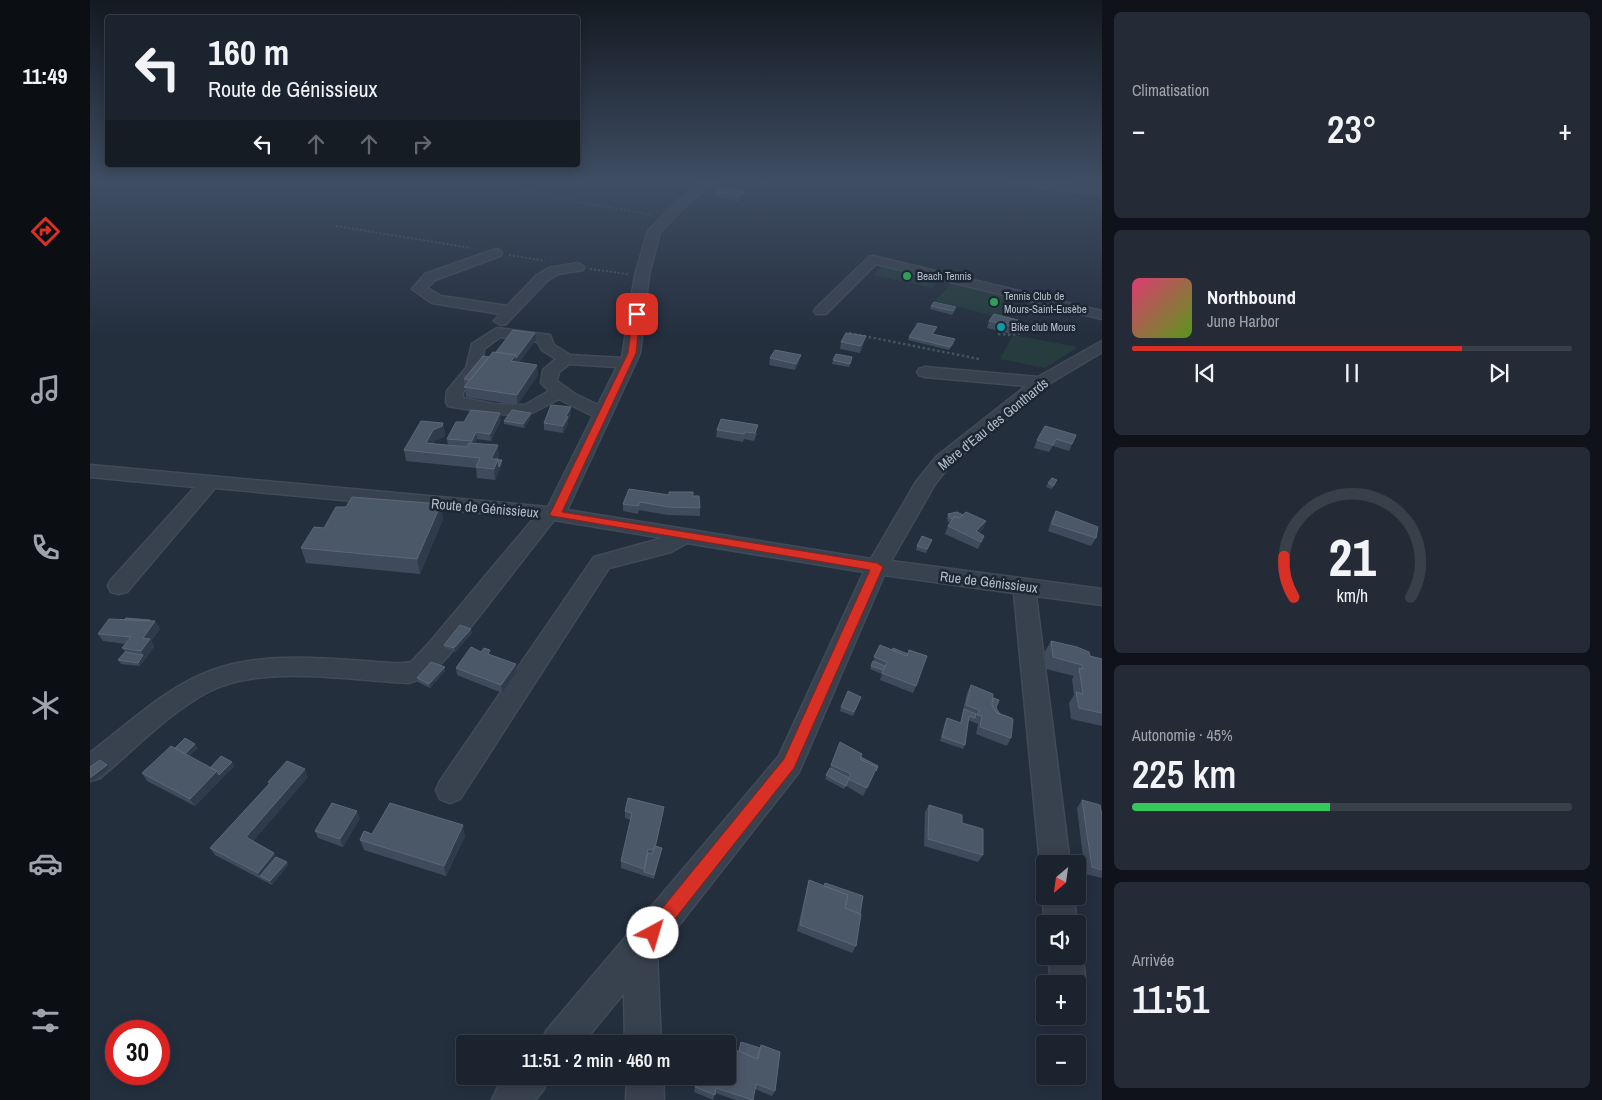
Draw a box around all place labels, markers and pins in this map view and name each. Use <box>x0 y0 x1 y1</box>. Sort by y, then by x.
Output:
place label: Beach Tennis <box>917 269 972 283</box>
marker: Beach Tennis <box>901 270 913 282</box>
place label: Tennis Club de Mours-Saint-Eusèbe <box>1004 289 1087 316</box>
pin <box>616 293 658 335</box>
marker: Tennis Club de Mours-Saint-Eusèbe <box>988 296 1000 308</box>
place label: Bike club Mours <box>1011 320 1076 334</box>
marker: Bike club Mours <box>995 321 1007 333</box>

